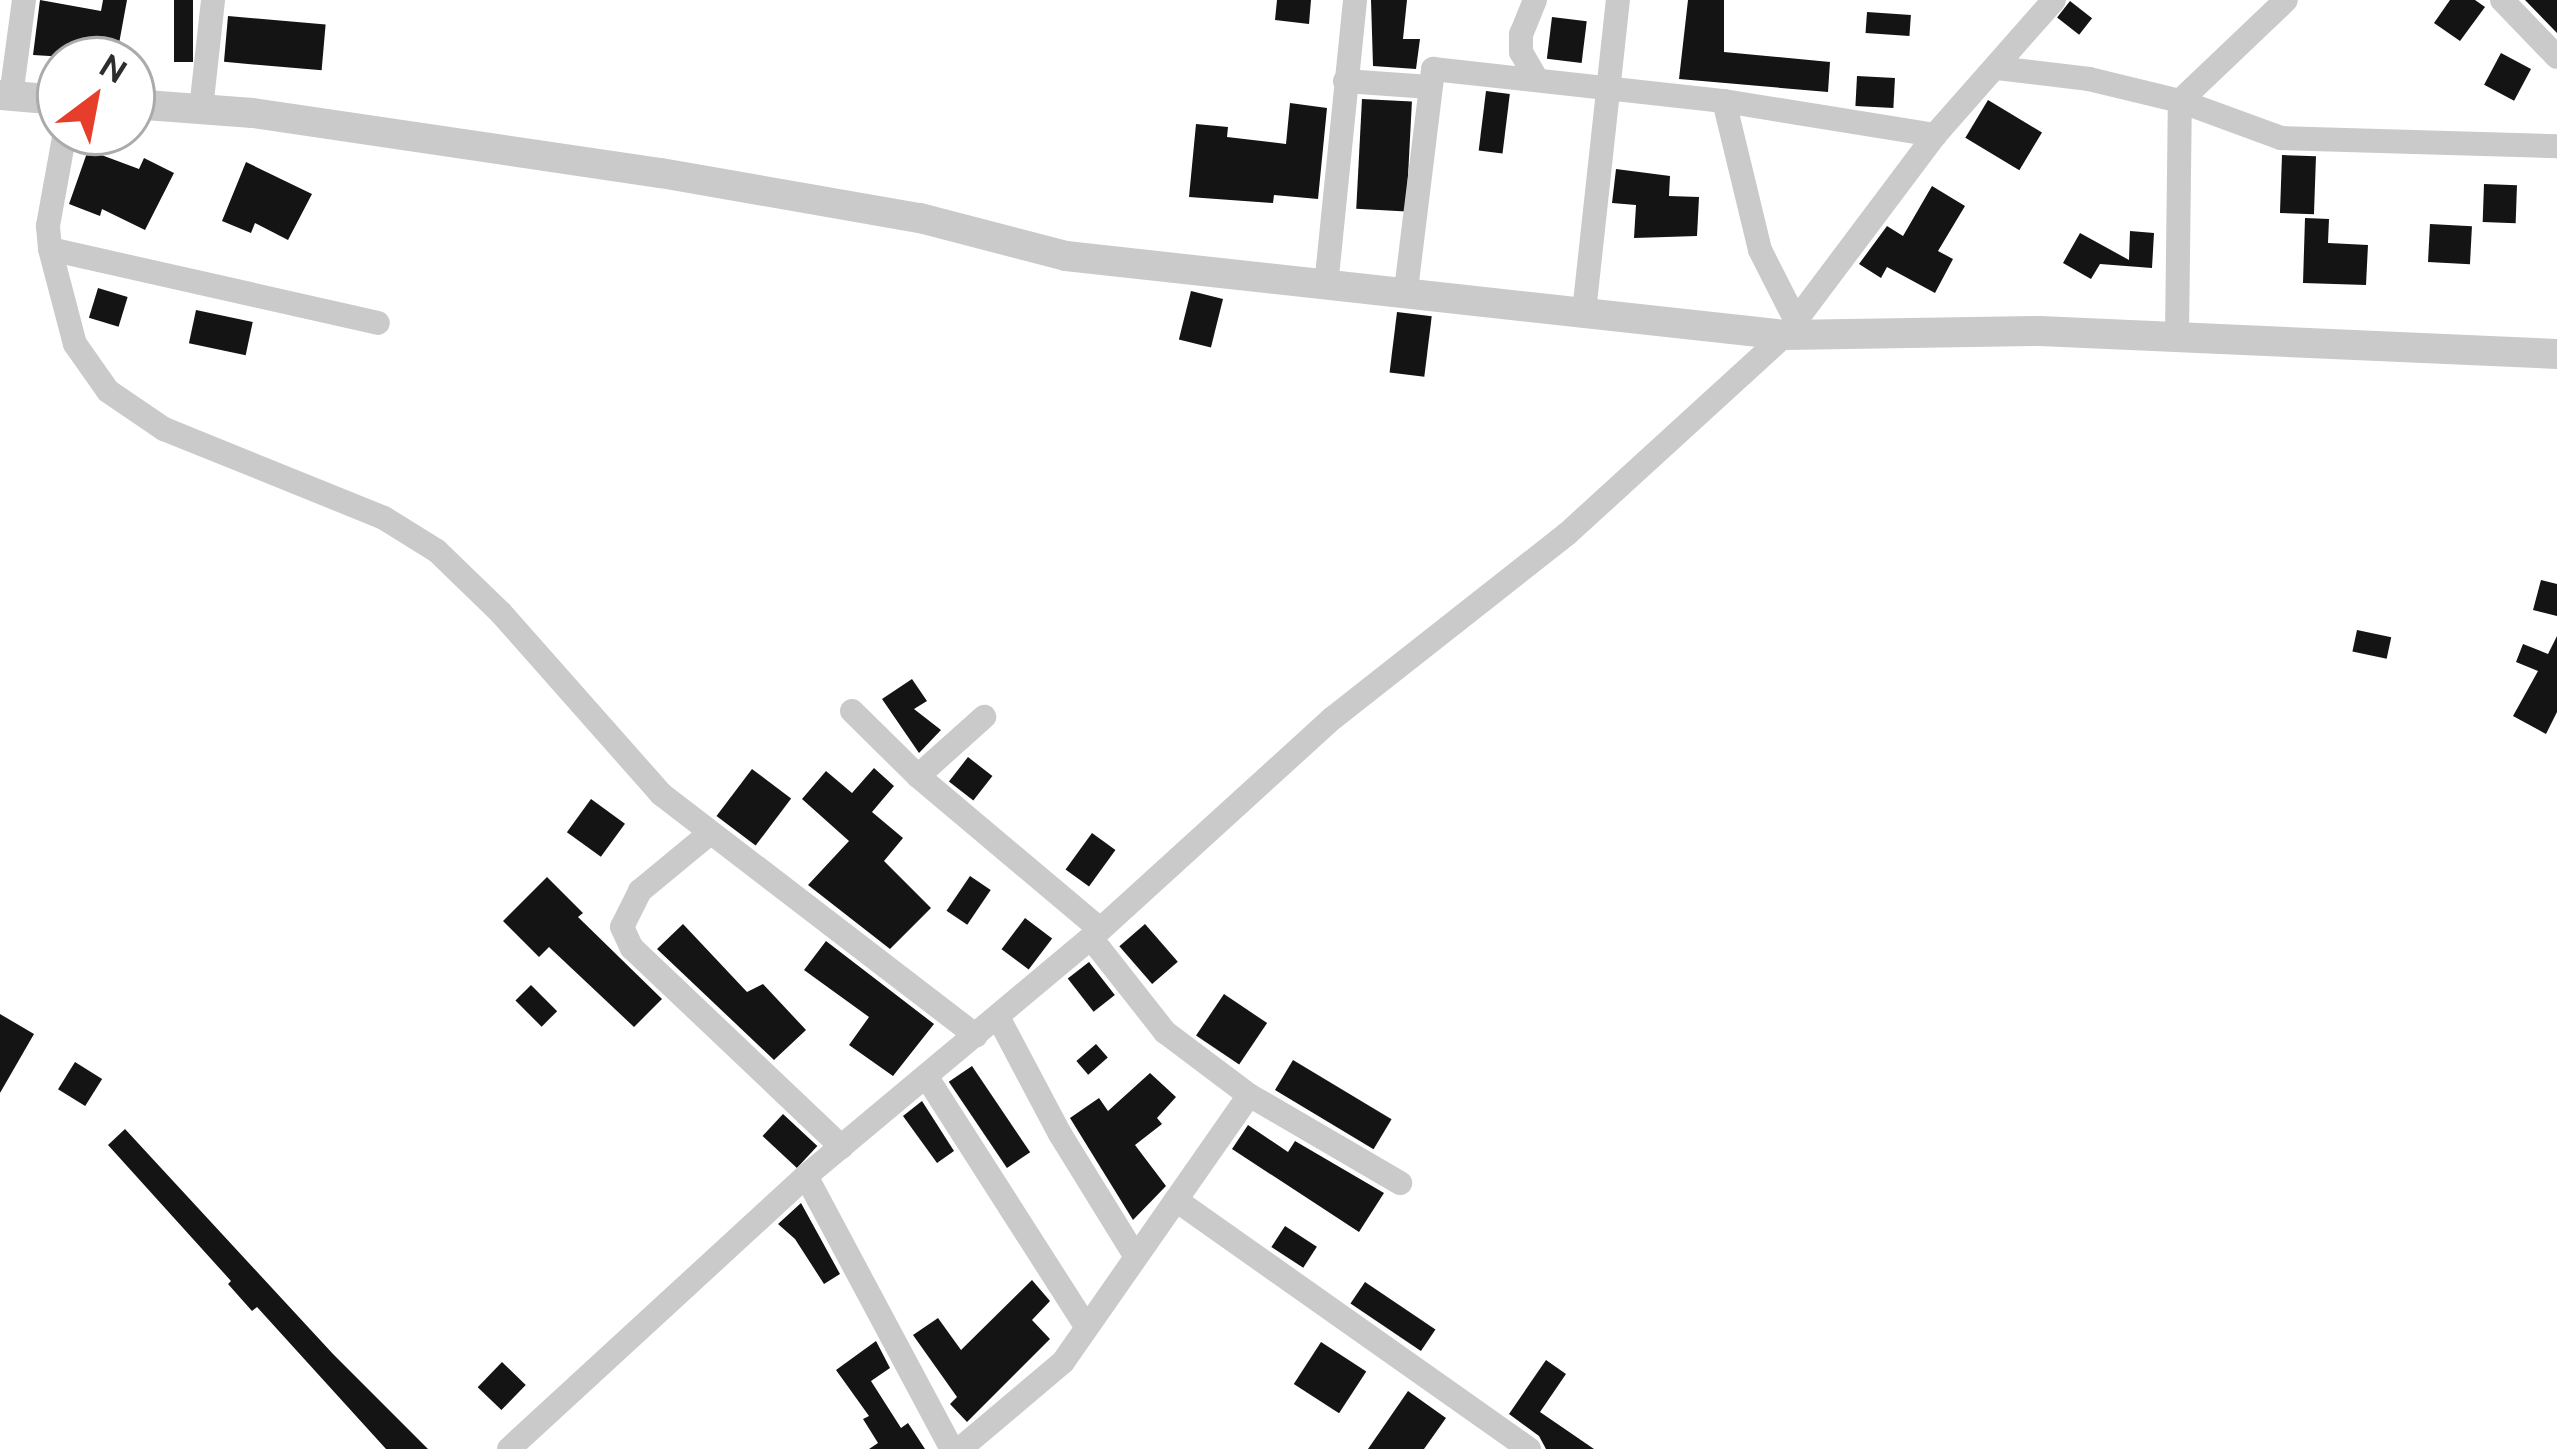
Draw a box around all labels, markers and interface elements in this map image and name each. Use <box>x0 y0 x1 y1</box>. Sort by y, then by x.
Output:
north arrow <box>36 36 156 156</box>
text: N <box>94 45 134 90</box>

